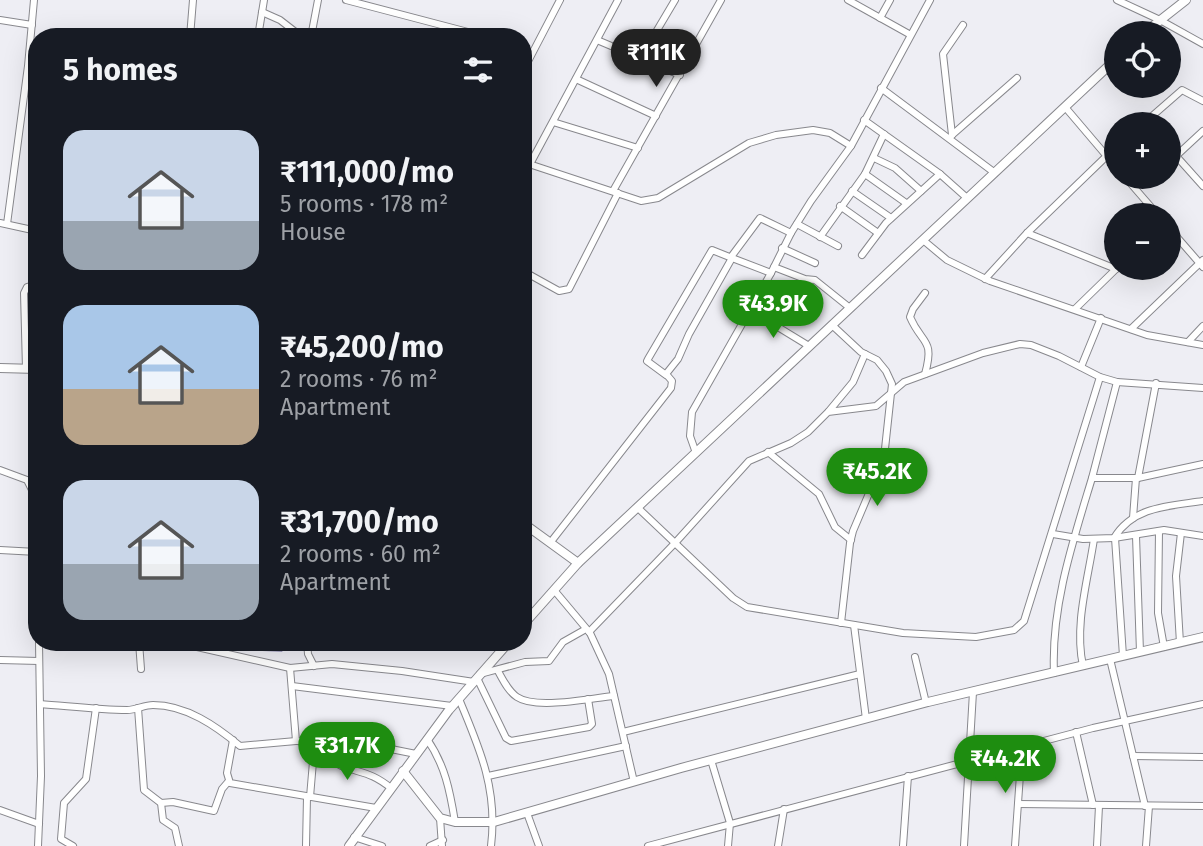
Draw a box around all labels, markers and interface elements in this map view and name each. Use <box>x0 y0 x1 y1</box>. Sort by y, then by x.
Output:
map controls <box>1104 21 1181 280</box>
button: locate <box>1104 21 1181 98</box>
pin: ₹111K <box>607 29 705 89</box>
text: ₹111K <box>627 38 685 66</box>
icon: filters <box>459 51 497 89</box>
text: 5 homes <box>63 52 177 88</box>
button: + <box>1104 112 1181 189</box>
text: ₹111,000/mo <box>280 154 454 190</box>
icon: home <box>119 158 203 242</box>
text: 5 rooms · 178 m² <box>280 190 448 218</box>
button: − <box>1104 203 1181 280</box>
text: House <box>280 218 346 246</box>
pin: ₹43.9K <box>716 280 830 340</box>
text: ₹43.9K <box>738 289 808 317</box>
text: ₹45,200/mo <box>280 329 444 365</box>
icon: home <box>119 333 203 417</box>
text: 2 rooms · 76 m² <box>280 365 438 393</box>
text: Apartment <box>280 393 390 421</box>
pin: ₹45.2K <box>820 448 934 508</box>
text: ₹45.2K <box>842 457 912 485</box>
text: ₹31,700/mo <box>280 504 439 540</box>
icon: home <box>119 508 203 592</box>
text: 2 rooms · 60 m² <box>280 540 441 568</box>
text: Apartment <box>280 568 390 596</box>
pin: ₹31.7K <box>290 722 404 782</box>
text: ₹31.7K <box>314 731 380 759</box>
pin: ₹44.2K <box>948 736 1062 795</box>
text: ₹44.2K <box>970 744 1040 772</box>

